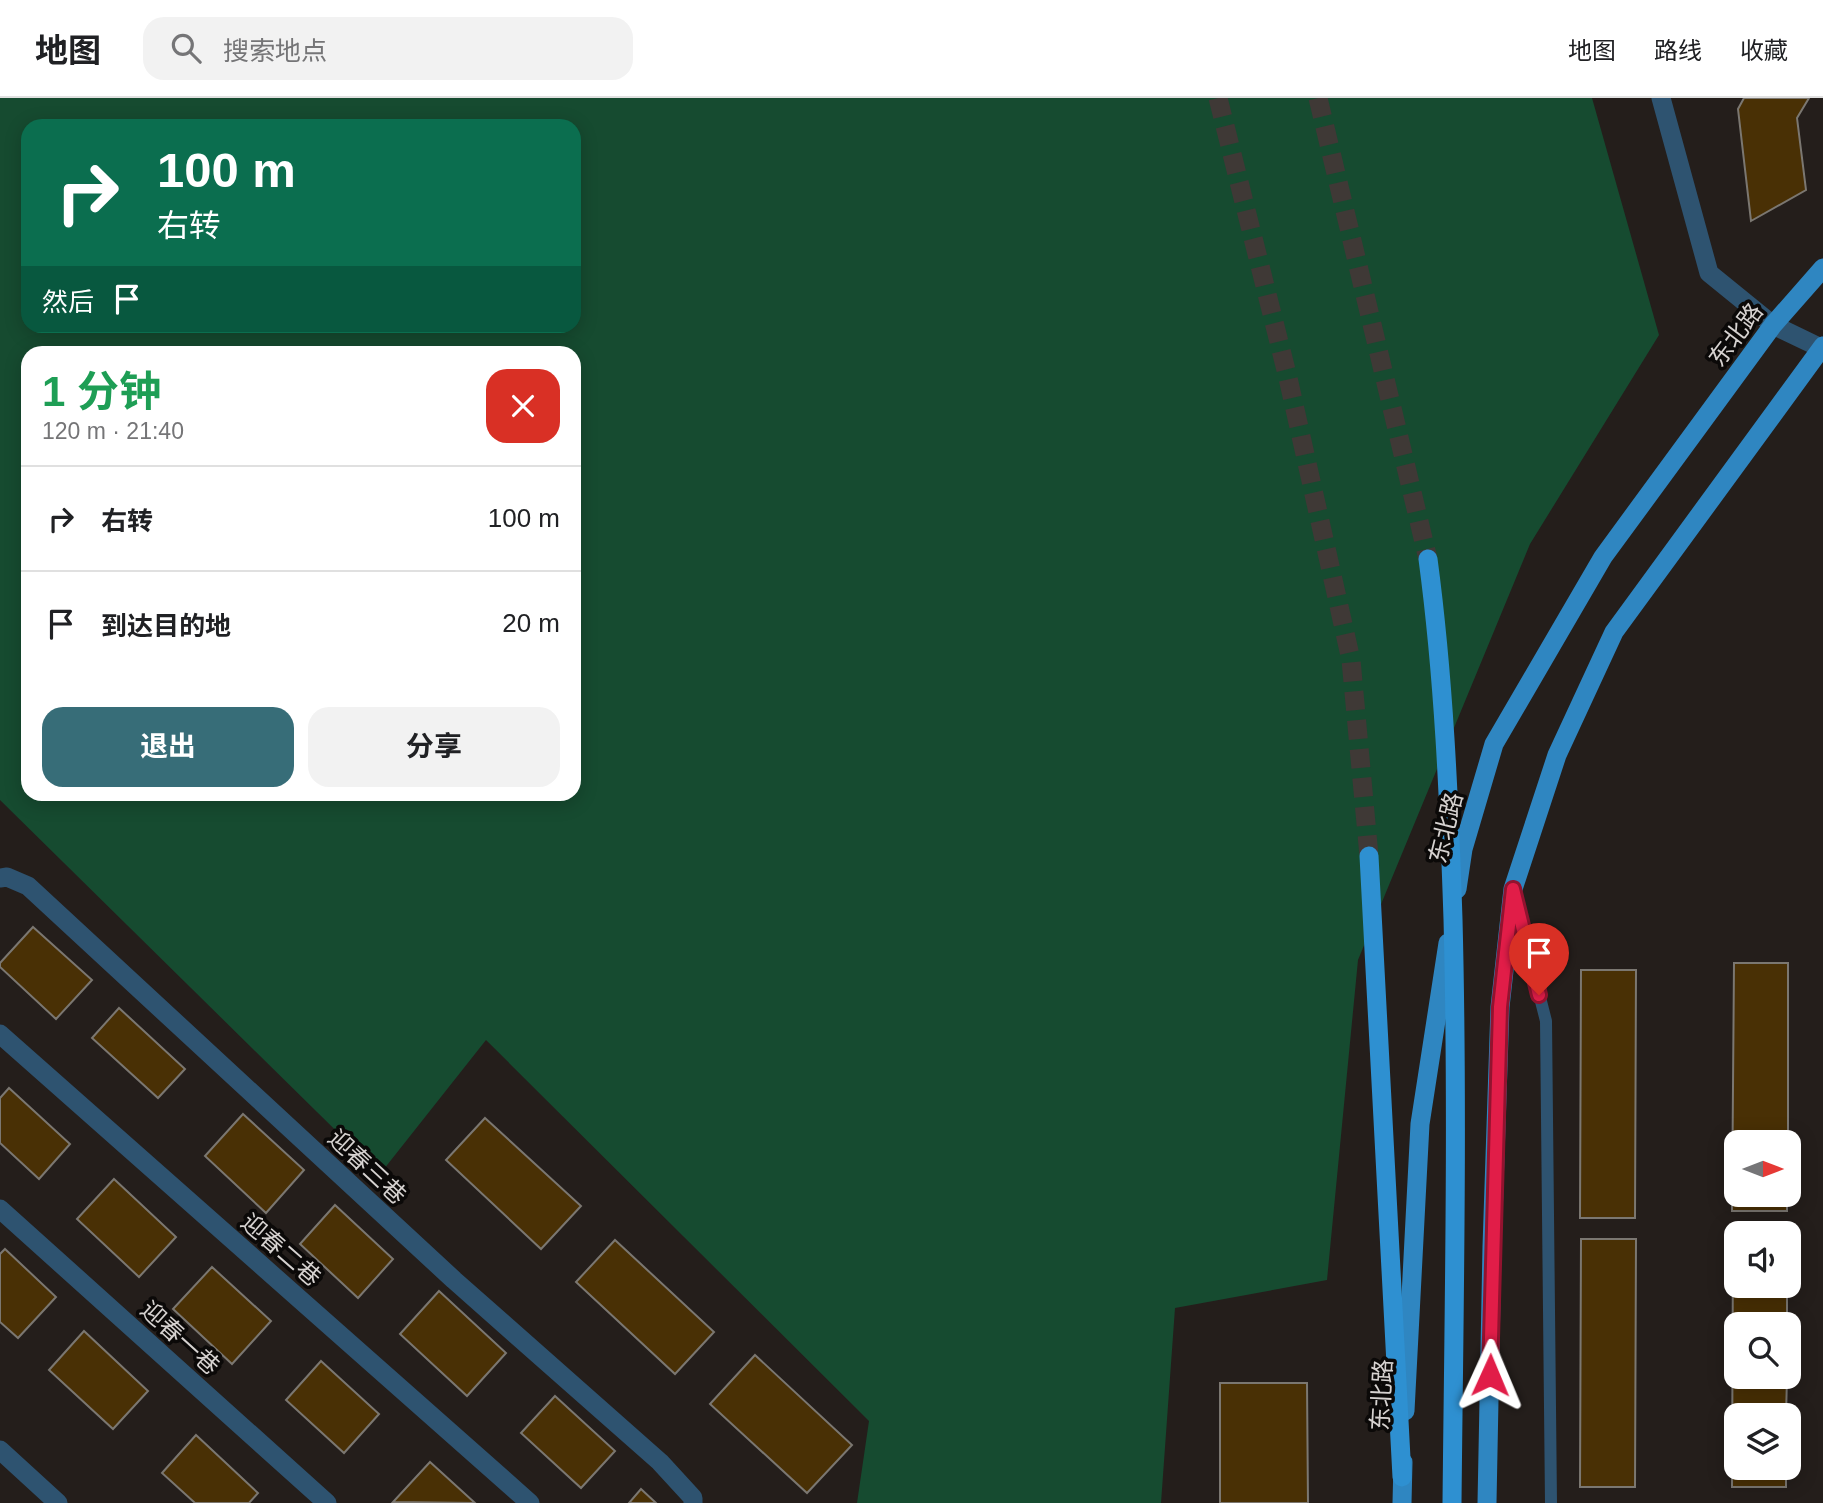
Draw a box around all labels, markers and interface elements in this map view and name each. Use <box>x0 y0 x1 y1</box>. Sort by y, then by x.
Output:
search box <box>143 17 633 80</box>
icon: search <box>167 29 205 67</box>
text: 地图 <box>35 32 101 69</box>
text: 搜索地点 <box>223 36 327 66</box>
text: 地图 <box>1568 37 1616 64</box>
text: 路线 <box>1654 37 1702 64</box>
text: 收藏 <box>1740 37 1788 64</box>
text: 100 m <box>157 143 296 197</box>
icon: right <box>42 147 133 238</box>
text: 右转 <box>157 208 221 244</box>
icon: arrive <box>108 280 146 318</box>
text: 然后 <box>42 287 94 317</box>
street label: 东北路 <box>1703 298 1768 372</box>
text: 1 分钟 <box>42 368 161 415</box>
button: close <box>486 369 560 443</box>
text: 120 m · 21:40 <box>42 418 184 444</box>
icon: right <box>42 500 80 538</box>
text: 100 m <box>488 503 560 533</box>
text: 右转 <box>101 506 153 536</box>
icon: arrive <box>42 605 80 643</box>
text: 20 m <box>502 608 560 638</box>
text: 到达目的地 <box>101 611 231 641</box>
button: 退出 <box>42 707 294 787</box>
button: 分享 <box>308 707 560 787</box>
street label: 东北路 <box>1424 790 1467 866</box>
pin <box>1509 923 1569 995</box>
icon: arrive <box>1520 934 1558 972</box>
street label: 迎春三巷 <box>323 1124 412 1209</box>
north arrow <box>1724 1130 1801 1208</box>
map controls <box>1724 1130 1801 1480</box>
street label: 迎春二巷 <box>236 1208 326 1291</box>
button: sound <box>1724 1221 1801 1298</box>
street label: 迎春一巷 <box>136 1295 225 1380</box>
button: search <box>1724 1312 1801 1389</box>
position arrow <box>1453 1338 1527 1412</box>
street label: 东北路 <box>1366 1358 1397 1432</box>
button: layers <box>1724 1403 1801 1480</box>

